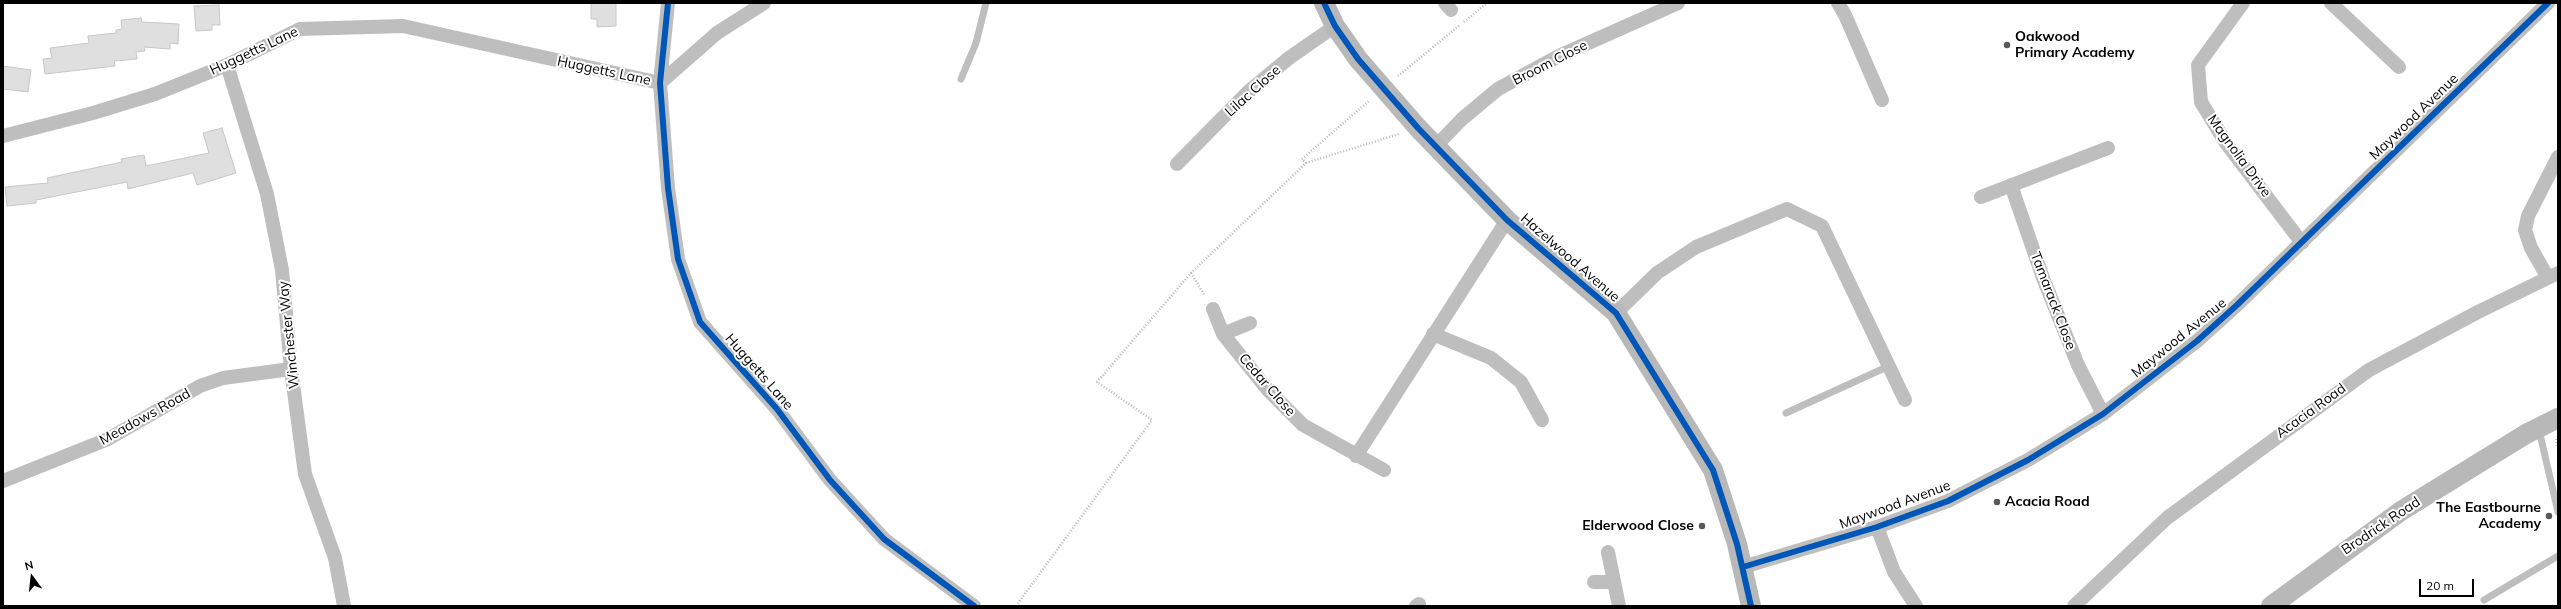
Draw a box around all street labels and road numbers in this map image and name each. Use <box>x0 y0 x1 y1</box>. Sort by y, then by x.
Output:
street label: Huggetts Lane <box>207 23 301 79</box>
street label: Broom Close <box>1510 37 1590 89</box>
street label: Huggetts Lane <box>556 53 652 89</box>
street label: Lilac Close <box>1222 62 1284 120</box>
street label: Maywood Avenue <box>2366 70 2462 164</box>
street label: Magnolia Drive <box>2204 112 2274 200</box>
street label: Hazelwood Avenue <box>1517 210 1623 306</box>
street label: Tamarack Close <box>2027 250 2079 352</box>
street label: Winchester Way <box>275 280 303 390</box>
street label: Maywood Avenue <box>2128 295 2230 381</box>
street label: Huggetts Lane <box>721 331 797 413</box>
street label: Cedar Close <box>1235 350 1299 420</box>
street label: Acacia Road <box>2273 380 2349 442</box>
street label: Meadows Road <box>97 385 193 449</box>
street label: Maywood Avenue <box>1837 477 1953 533</box>
street label: Brodrick Road <box>2338 493 2424 559</box>

